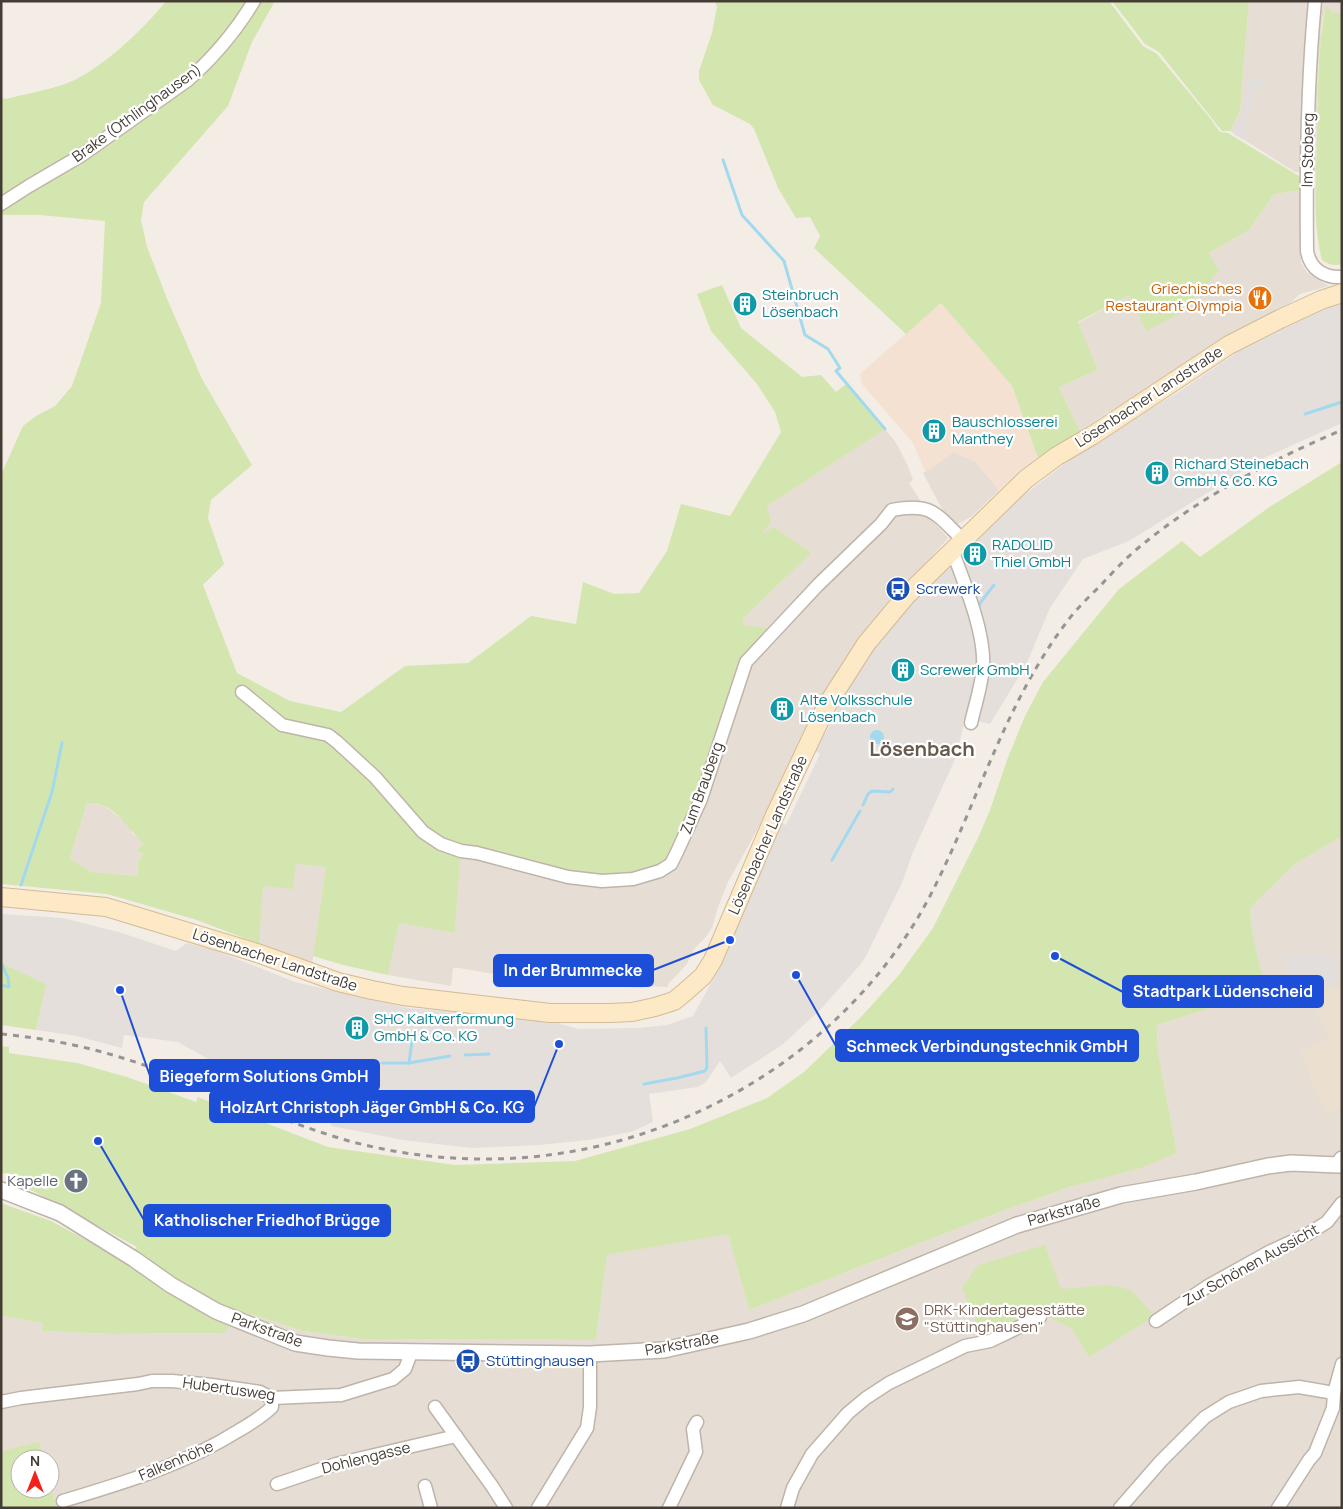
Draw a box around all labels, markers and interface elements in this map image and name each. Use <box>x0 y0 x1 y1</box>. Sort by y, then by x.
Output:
street label: Brake (Othlinghausen) <box>68 58 206 167</box>
street label: Im Stoberg <box>1296 112 1319 188</box>
place label: Griechisches Restaurant Olympia <box>1106 278 1242 316</box>
place label: Steinbruch Lösenbach <box>762 284 839 322</box>
restaurant icon: Griechisches Restaurant Olympia <box>1247 285 1273 311</box>
building icon: Steinbruch Lösenbach <box>732 291 758 317</box>
street label: Lösenbacher Landstraße <box>1071 341 1227 452</box>
place label: Bauschlosserei Manthey <box>952 411 1058 449</box>
building icon: Bauschlosserei Manthey <box>921 418 947 444</box>
place label: Richard Steinebach GmbH & Co. KG <box>1174 453 1309 491</box>
building icon: Richard Steinebach GmbH & Co. KG <box>1144 460 1170 486</box>
place label: RADOLID Thiel GmbH <box>992 534 1071 572</box>
building icon: RADOLID Thiel GmbH <box>962 541 988 567</box>
bus stop icon: Screwerk <box>885 576 911 602</box>
place label: Screwerk <box>916 578 981 599</box>
building icon: Screwerk GmbH <box>890 657 916 683</box>
place label: Screwerk GmbH <box>920 659 1030 680</box>
place label: Alte Volksschule Lösenbach <box>800 689 913 727</box>
building icon: Alte Volksschule Lösenbach <box>769 696 795 722</box>
district label: Lösenbach <box>869 735 975 762</box>
street label: Zum Brauberg <box>675 739 728 837</box>
street label: Lösenbacher Landstraße <box>723 752 812 918</box>
street label: Lösenbacher Landstraße <box>190 923 360 996</box>
callout: In der Brummecke <box>494 955 653 986</box>
text: In der Brummecke <box>504 959 643 981</box>
callout: Stadtpark Lüdenscheid <box>1123 976 1323 1007</box>
text: Stadtpark Lüdenscheid <box>1133 980 1313 1002</box>
place label: SHC Kaltverformung GmbH & Co. KG <box>374 1008 514 1046</box>
building icon: SHC Kaltverformung GmbH & Co. KG <box>344 1015 370 1041</box>
callout: Schmeck Verbindungstechnik GmbH <box>836 1030 1138 1061</box>
text: Schmeck Verbindungstechnik GmbH <box>846 1035 1128 1057</box>
callout: Biegeform Solutions GmbH <box>150 1060 379 1091</box>
text: Biegeform Solutions GmbH <box>160 1065 368 1087</box>
callout: HolzArt Christoph Jäger GmbH & Co. KG <box>210 1091 534 1122</box>
text: HolzArt Christoph Jäger GmbH & Co. KG <box>220 1096 524 1118</box>
church icon: Kapelle <box>63 1168 89 1194</box>
place label: Kapelle <box>7 1170 58 1191</box>
street label: Parkstraße <box>1025 1190 1103 1231</box>
callout: Katholischer Friedhof Brügge <box>144 1205 390 1236</box>
text: Katholischer Friedhof Brügge <box>154 1209 380 1231</box>
street label: Zur Schönen Aussicht <box>1179 1219 1322 1311</box>
place label: DRK-Kindertagesstätte "Stüttinghausen" <box>924 1299 1085 1337</box>
school or university icon: DRK-Kindertagesstätte "Stüttinghausen" <box>894 1306 920 1332</box>
street label: Parkstraße <box>228 1307 306 1352</box>
street label: Parkstraße <box>643 1327 721 1360</box>
bus stop icon: Stüttinghausen <box>455 1348 481 1374</box>
place label: Stüttinghausen <box>486 1350 594 1371</box>
street label: Hubertusweg <box>181 1372 277 1405</box>
street label: Falkenhöhe <box>135 1435 217 1486</box>
street label: Dohlengasse <box>319 1436 413 1479</box>
north arrow <box>10 1449 60 1499</box>
text: N <box>30 1451 40 1470</box>

